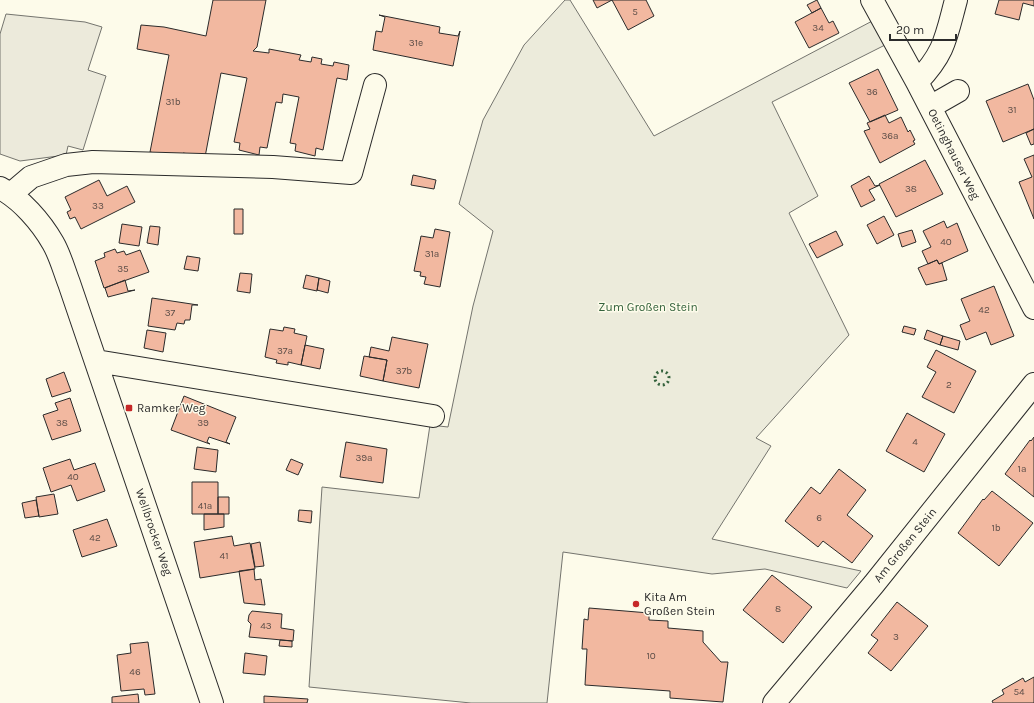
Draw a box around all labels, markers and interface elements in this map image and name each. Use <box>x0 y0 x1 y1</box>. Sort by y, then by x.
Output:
house number: 5 <box>632 6 638 18</box>
scale bar <box>890 16 956 42</box>
house number: 34 <box>812 22 824 34</box>
text: 20 m <box>896 23 924 37</box>
house number: 31e <box>409 37 423 49</box>
house number: 36 <box>866 86 878 98</box>
house number: 31b <box>165 96 181 108</box>
house number: 31 <box>1007 104 1017 116</box>
street label: Oetinghauser Weg <box>925 106 983 202</box>
house number: 36a <box>881 130 899 142</box>
house number: 38 <box>905 183 917 195</box>
house number: 33 <box>92 200 104 212</box>
house number: 40 <box>940 236 952 248</box>
house number: 31a <box>425 248 439 260</box>
house number: 35 <box>117 263 129 275</box>
park label: Zum Großen Stein <box>598 300 698 314</box>
house number: 42 <box>978 304 990 316</box>
house number: 37 <box>165 307 176 319</box>
house number: 37a <box>277 345 293 357</box>
house number: 37b <box>396 365 412 377</box>
house number: 2 <box>946 379 952 391</box>
place label: Ramker Weg <box>137 401 206 415</box>
marker: Ramker Weg <box>124 403 134 413</box>
house number: 38 <box>56 417 68 429</box>
house number: 39 <box>197 417 209 429</box>
house number: 4 <box>912 436 918 448</box>
house number: 39a <box>355 452 373 464</box>
house number: 1a <box>1018 463 1026 475</box>
house number: 40 <box>67 471 79 483</box>
street label: Wellbrocker Weg <box>133 487 175 577</box>
house number: 41a <box>198 500 212 512</box>
street label: Am Großen Stein <box>871 505 939 585</box>
house number: 6 <box>816 512 822 524</box>
house number: 1b <box>991 522 1001 534</box>
house number: 42 <box>89 532 101 544</box>
house number: 41 <box>220 550 228 562</box>
place label: Kita Am Großen Stein <box>644 590 715 618</box>
marker: Kita Am Großen Stein <box>631 599 641 609</box>
house number: 8 <box>775 603 781 615</box>
house number: 43 <box>260 620 272 632</box>
house number: 3 <box>893 631 899 643</box>
house number: 10 <box>646 650 656 662</box>
house number: 46 <box>129 666 141 678</box>
house number: 54 <box>1013 686 1025 698</box>

